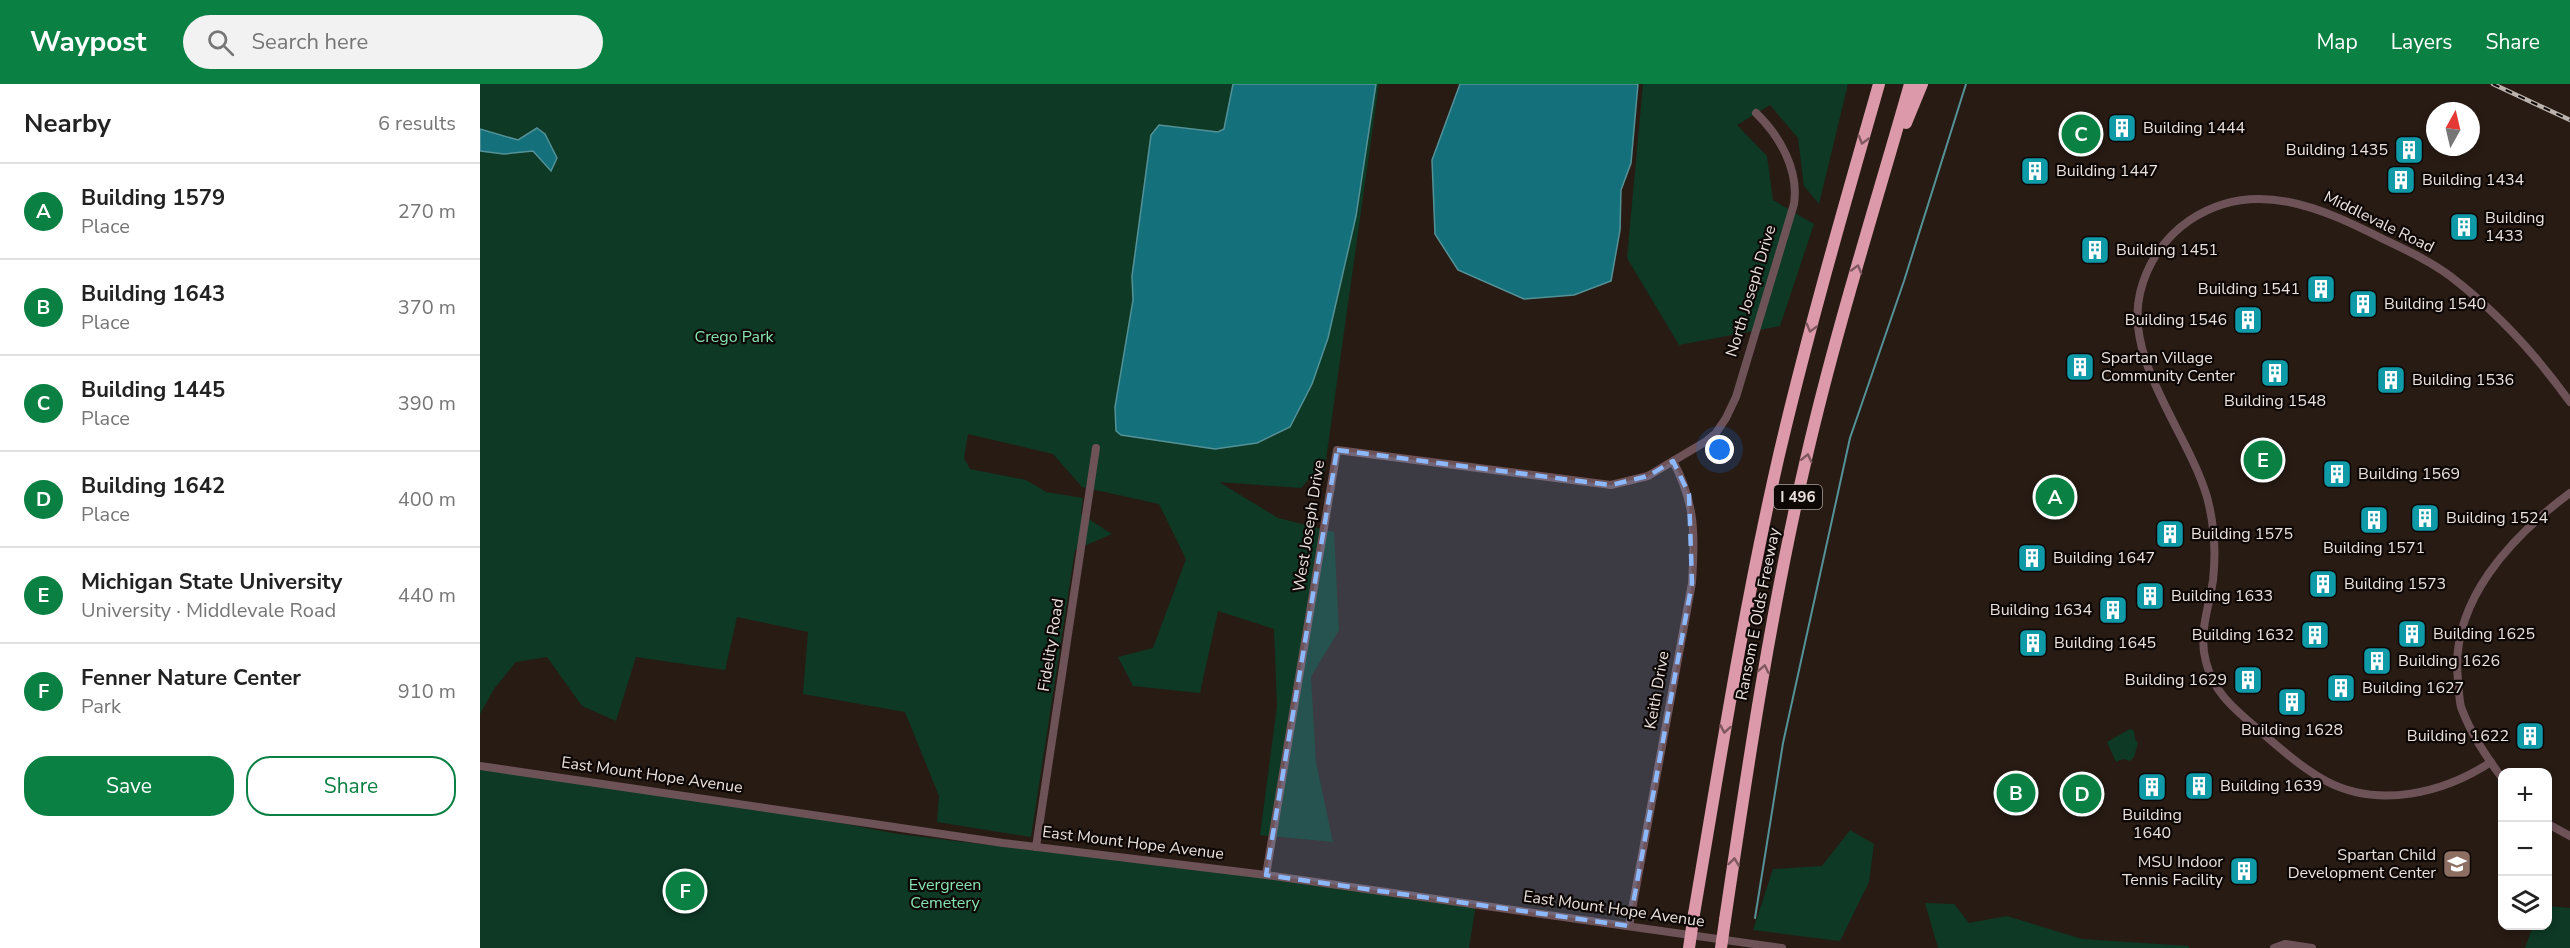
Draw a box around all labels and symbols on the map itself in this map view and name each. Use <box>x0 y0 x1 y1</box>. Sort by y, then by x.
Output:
north arrow <box>2426 102 2480 156</box>
pin: C <box>2062 112 2100 156</box>
building icon: Building 1444 <box>2106 112 2138 144</box>
place label: Building 1444 <box>2143 117 2246 139</box>
one-way arrow <box>1858 134 1870 145</box>
building icon: Building 1435 <box>2393 134 2425 166</box>
place label: Building 1435 <box>2286 139 2388 161</box>
building icon: Building 1447 <box>2019 155 2051 187</box>
place label: Building 1447 <box>2056 160 2158 182</box>
building icon: Building 1434 <box>2385 164 2417 196</box>
place label: Building 1434 <box>2422 169 2525 191</box>
street label: Middlevale Road <box>2320 186 2438 258</box>
place label: Building 1433 <box>2485 207 2545 247</box>
building icon: Building 1433 <box>2448 211 2480 243</box>
street label: North Joseph Drive <box>1721 223 1781 359</box>
building icon: Building 1451 <box>2079 234 2111 266</box>
place label: Building 1451 <box>2116 239 2218 261</box>
one-way arrow <box>1850 264 1863 274</box>
building icon: Building 1541 <box>2305 273 2337 305</box>
place label: Building 1541 <box>2198 278 2300 300</box>
building icon: Building 1540 <box>2347 288 2379 320</box>
place label: Building 1540 <box>2384 293 2486 315</box>
building icon: Building 1546 <box>2232 304 2264 336</box>
place label: Building 1546 <box>2125 309 2227 331</box>
one-way arrow <box>1805 323 1818 333</box>
park label: Crego Park <box>694 326 775 348</box>
place label: Spartan Village Community Center <box>2101 347 2235 387</box>
building icon: Spartan Village Community Center <box>2064 351 2096 383</box>
building icon: Building 1548 <box>2259 357 2291 389</box>
building icon: Building 1536 <box>2375 364 2407 396</box>
place label: Building 1536 <box>2412 369 2514 391</box>
place label: Building 1548 <box>2224 390 2326 412</box>
your location <box>1705 435 1734 464</box>
pin: E <box>2244 438 2282 482</box>
one-way arrow <box>1799 453 1812 463</box>
street label: West Joseph Drive <box>1288 458 1330 594</box>
building icon: Building 1569 <box>2321 458 2353 490</box>
place label: Building 1569 <box>2358 463 2460 485</box>
pin: A <box>2036 474 2074 520</box>
road number: I 496 <box>1774 485 1822 509</box>
building icon: Building 1524 <box>2409 502 2441 534</box>
building icon: Building 1571 <box>2358 504 2390 536</box>
place label: Building 1524 <box>2446 507 2549 529</box>
building icon: Building 1575 <box>2154 518 2186 550</box>
place label: Building 1575 <box>2191 523 2293 545</box>
street label: Ransom E Olds Freeway <box>1730 525 1786 702</box>
place label: Building 1571 <box>2323 537 2425 559</box>
building icon: Building 1647 <box>2016 542 2048 574</box>
place label: Building 1647 <box>2053 547 2155 569</box>
building icon: Building 1573 <box>2307 568 2339 600</box>
place label: Building 1573 <box>2344 573 2446 595</box>
building icon: Building 1633 <box>2134 580 2166 612</box>
place label: Building 1633 <box>2171 585 2273 607</box>
building icon: Building 1634 <box>2097 594 2129 626</box>
street label: Fidelity Road <box>1033 597 1069 693</box>
place label: Building 1634 <box>1990 599 2092 621</box>
building icon: Building 1625 <box>2396 618 2428 650</box>
building icon: Building 1632 <box>2299 619 2331 651</box>
place label: Building 1625 <box>2433 623 2535 645</box>
place label: Building 1632 <box>2192 624 2294 646</box>
building icon: Building 1645 <box>2017 627 2049 659</box>
place label: Building 1645 <box>2054 632 2156 654</box>
building icon: Building 1626 <box>2361 645 2393 677</box>
street label: Keith Drive <box>1639 649 1675 731</box>
place label: Building 1626 <box>2398 650 2500 672</box>
building icon: Building 1629 <box>2232 664 2264 696</box>
one-way arrow <box>1757 665 1770 675</box>
place label: Building 1629 <box>2125 669 2227 691</box>
building icon: Building 1627 <box>2325 672 2357 704</box>
place label: Building 1627 <box>2362 677 2464 699</box>
building icon: Building 1628 <box>2276 686 2308 718</box>
place label: Building 1628 <box>2241 719 2343 741</box>
building icon: Building 1622 <box>2514 720 2546 752</box>
one-way arrow <box>1719 724 1732 734</box>
place label: Building 1622 <box>2407 725 2509 747</box>
street label: East Mount Hope Avenue <box>560 751 744 799</box>
pin: B <box>1996 770 2036 816</box>
building icon: Building 1639 <box>2183 770 2215 802</box>
building icon: Building 1640 <box>2136 771 2168 803</box>
pin: D <box>2062 772 2102 816</box>
place label: Building 1639 <box>2220 775 2322 797</box>
place label: Building 1640 <box>2122 804 2182 844</box>
street label: East Mount Hope Avenue <box>1041 821 1225 865</box>
place label: Spartan Child Development Center <box>2288 844 2436 884</box>
school or university icon: Spartan Child Development Center <box>2441 848 2473 880</box>
place label: MSU Indoor Tennis Facility <box>2122 851 2224 891</box>
building icon: MSU Indoor Tennis Facility <box>2228 855 2260 887</box>
one-way arrow <box>1727 857 1739 866</box>
pin: F <box>666 868 704 914</box>
park label: Evergreen Cemetery <box>909 874 981 914</box>
street label: East Mount Hope Avenue <box>1522 885 1706 933</box>

